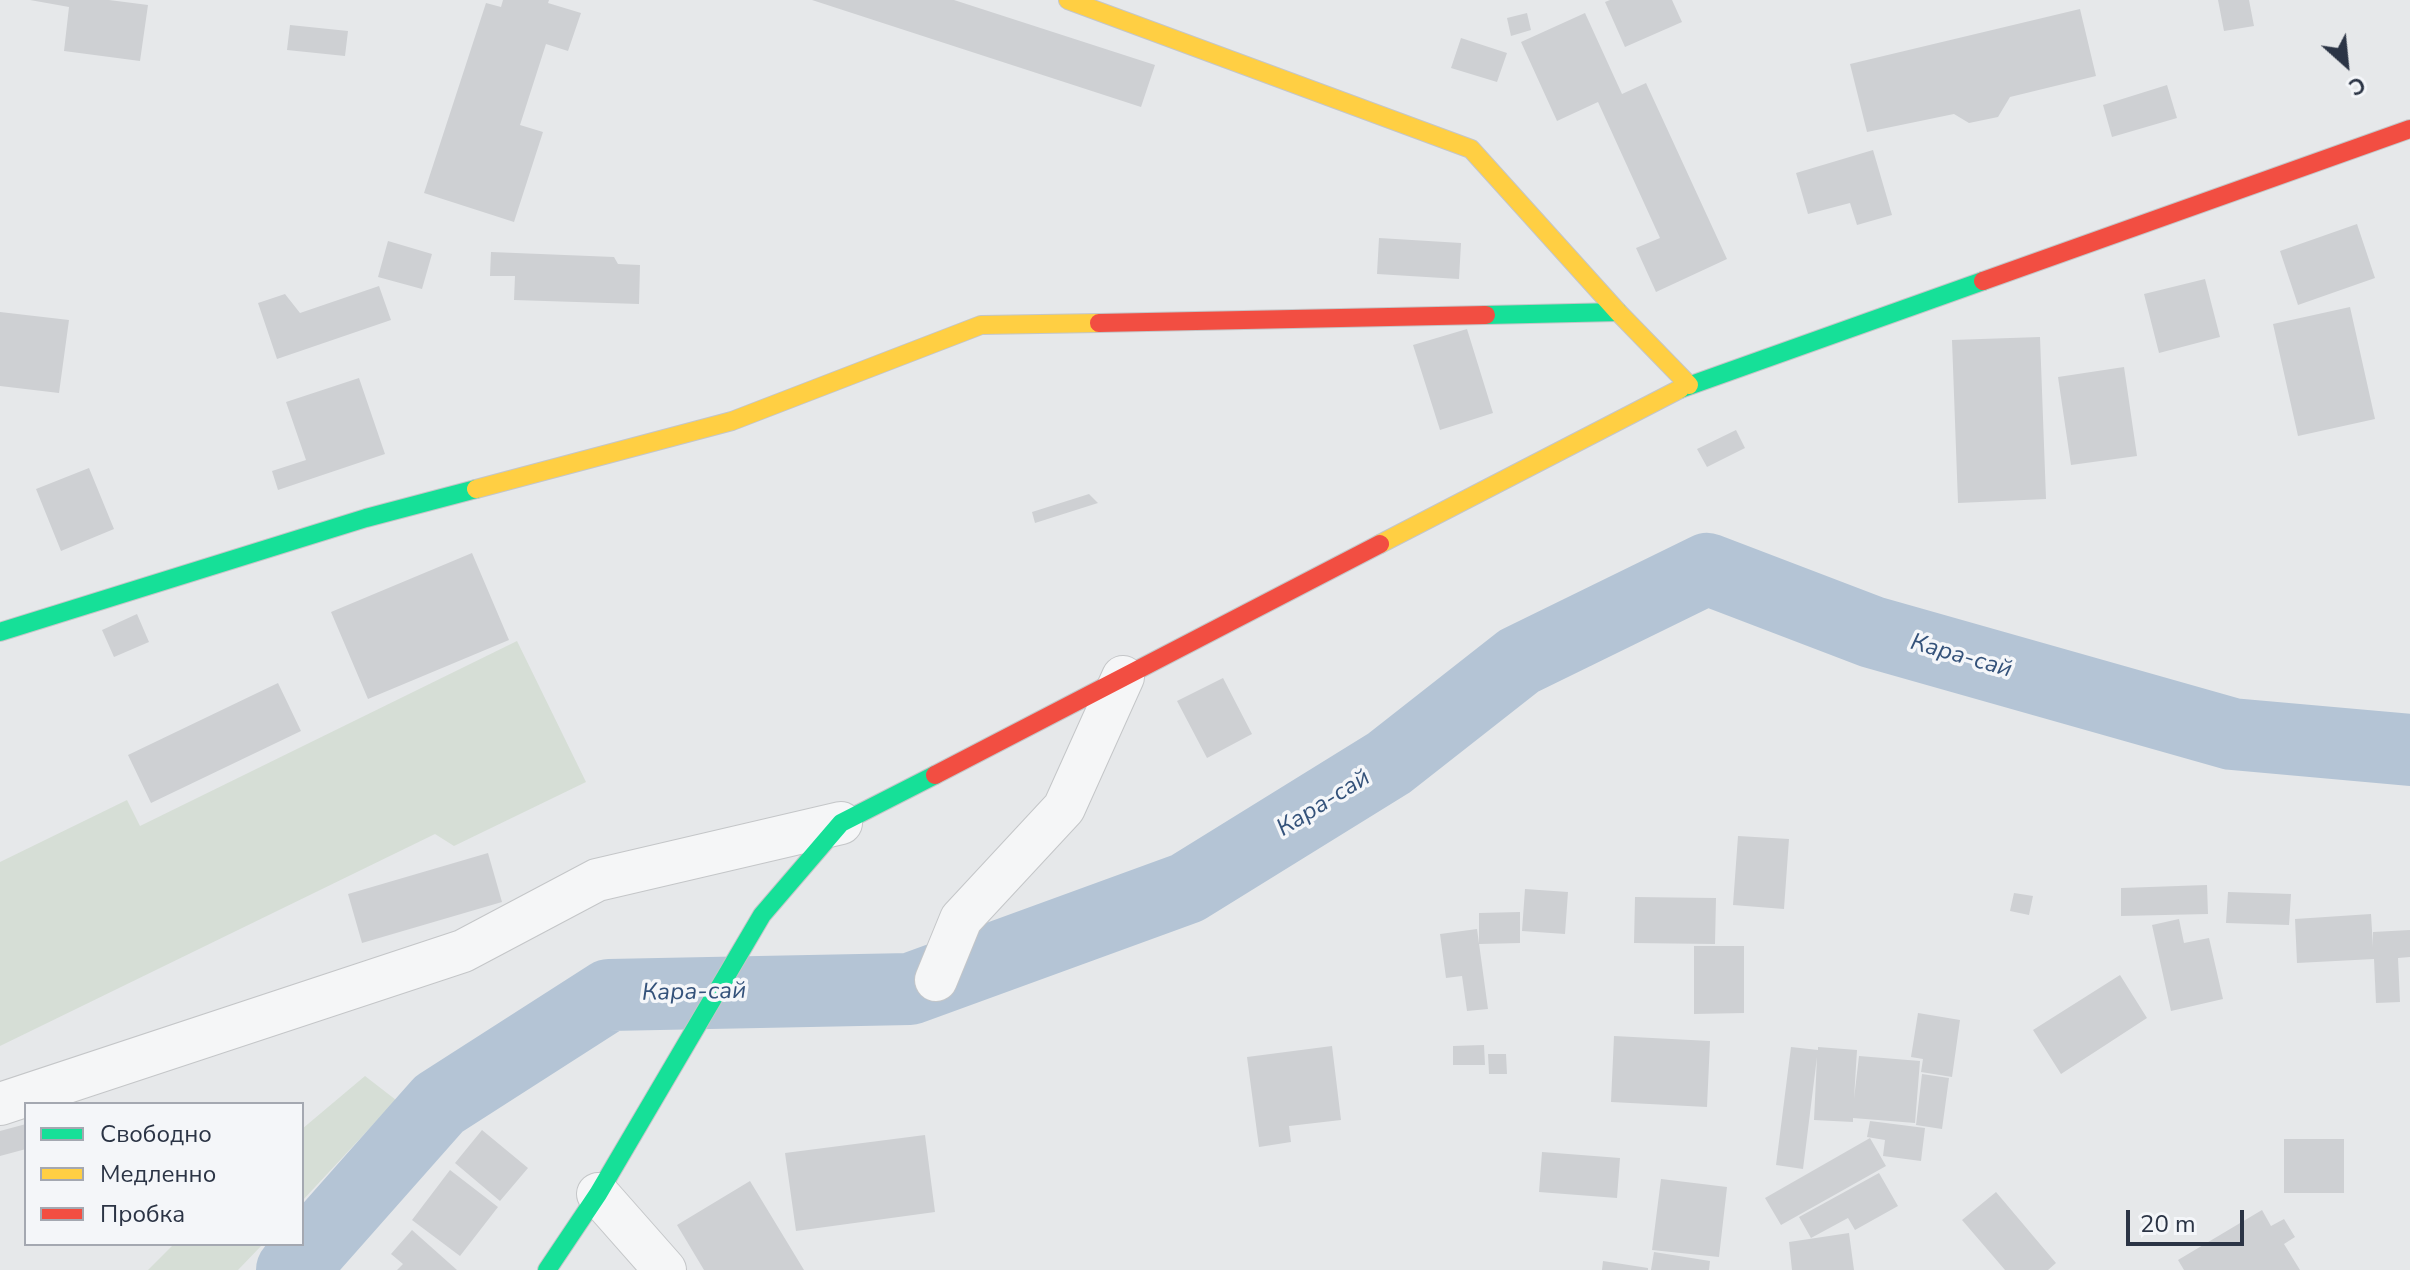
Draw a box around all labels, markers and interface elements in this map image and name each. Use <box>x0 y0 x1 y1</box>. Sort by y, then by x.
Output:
north arrow <box>2306 24 2386 104</box>
text: С <box>2343 69 2370 102</box>
water label: Кара-сай <box>1907 629 2015 685</box>
water label: Кара-сай <box>1272 764 1376 844</box>
water label: Кара-сай <box>642 978 746 1008</box>
legend <box>24 1102 304 1246</box>
text: Свободно <box>100 1118 212 1150</box>
text: Медленно <box>100 1158 216 1190</box>
scale bar <box>2130 1194 2248 1244</box>
text: Пробка <box>100 1198 185 1230</box>
text: 20 m <box>2140 1208 2196 1240</box>

